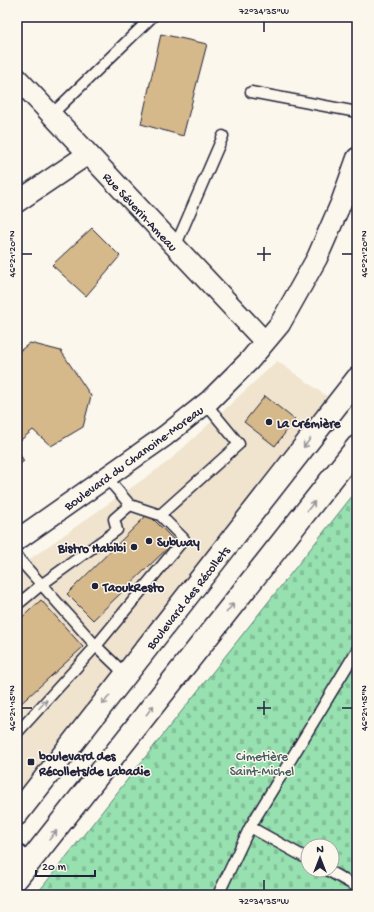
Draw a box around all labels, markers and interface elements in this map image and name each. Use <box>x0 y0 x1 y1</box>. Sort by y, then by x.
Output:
text: 72°34'35"W <box>238 6 290 18</box>
street label: Rue Séverin-Ameau <box>99 170 180 255</box>
text: 46°21'20"N <box>7 230 19 278</box>
text: 46°21'20"N <box>359 230 371 278</box>
street label: Boulevard du Chanoine-Moreau <box>61 403 207 515</box>
marker: La Crémière <box>264 417 274 427</box>
place label: La Crémière <box>277 417 342 432</box>
one-way arrow <box>303 437 311 448</box>
one-way arrow <box>306 500 315 511</box>
marker: Subway <box>144 536 154 546</box>
place label: Subway <box>157 536 200 551</box>
place label: Bistro Habibi <box>57 542 126 557</box>
marker: Bistro Habibi <box>129 542 139 552</box>
street label: Boulevard des Récollets <box>143 543 235 654</box>
marker: TaoukResto <box>90 581 100 591</box>
place label: TaoukResto <box>102 581 164 596</box>
one-way arrow <box>226 603 235 614</box>
text: 46°21'15"N <box>7 685 19 731</box>
text: 46°21'15"N <box>359 685 371 731</box>
one-way arrow <box>102 694 111 705</box>
one-way arrow <box>39 699 48 709</box>
one-way arrow <box>146 705 154 716</box>
place label: boulevard des Récollets/de Labadie <box>38 750 151 780</box>
park label: Cimetière Saint-Michel <box>230 750 294 780</box>
marker: boulevard des Récollets/de Labadie <box>26 757 36 767</box>
one-way arrow <box>48 829 57 840</box>
north arrow <box>300 838 340 878</box>
text: N <box>316 844 324 856</box>
scale bar <box>36 852 95 878</box>
text: 20 m <box>42 861 67 875</box>
text: 72°34'35"W <box>238 896 290 908</box>

